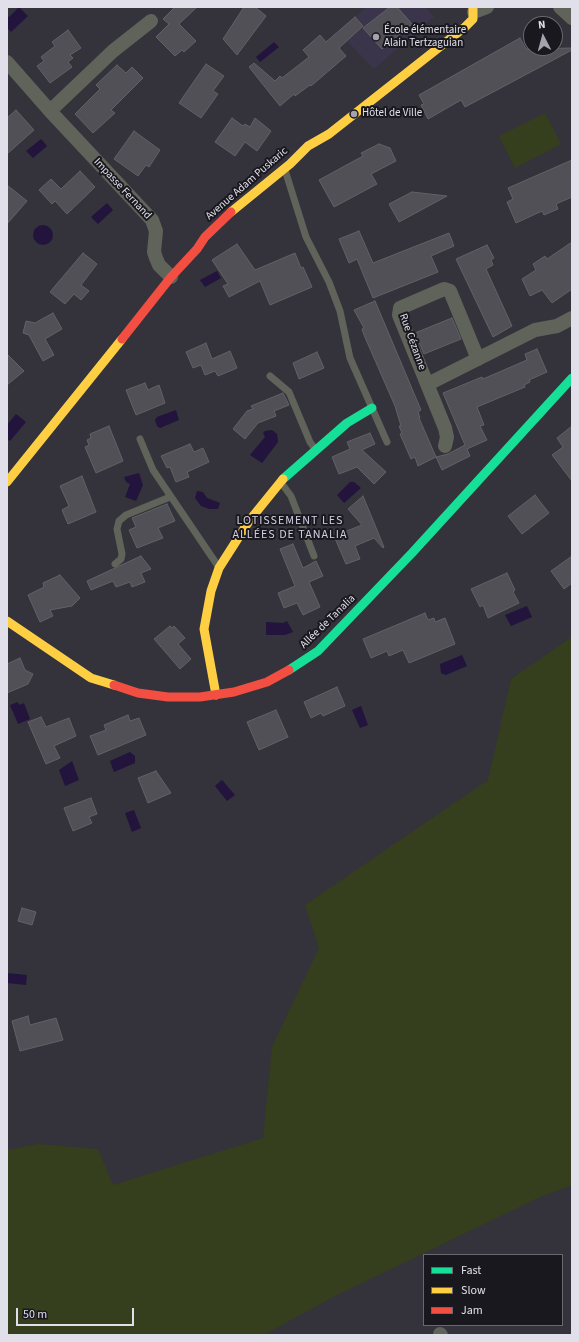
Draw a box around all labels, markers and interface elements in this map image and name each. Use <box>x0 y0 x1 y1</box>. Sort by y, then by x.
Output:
north arrow <box>523 16 563 56</box>
text: N <box>537 17 546 32</box>
place label: École élémentaire Alain Tertzaguian <box>384 24 466 50</box>
marker: École élémentaire Alain Tertzaguian <box>371 32 381 42</box>
place label: Hôtel de Ville <box>362 107 422 121</box>
marker: Hôtel de Ville <box>349 109 359 119</box>
street label: Avenue Adam Puskaric <box>203 145 291 223</box>
street label: Impasse Fernand <box>90 156 154 222</box>
street label: Rue Cézanne <box>396 312 428 372</box>
district label: LOTISSEMENT LES ALLÉES DE TANALIA <box>233 514 347 542</box>
street label: Allée de Tanalia <box>298 592 358 652</box>
legend <box>423 1254 563 1326</box>
text: Fast <box>461 1262 481 1279</box>
text: Slow <box>461 1282 486 1299</box>
scale bar <box>18 1300 136 1326</box>
text: Jam <box>461 1302 483 1319</box>
text: 50 m <box>23 1306 47 1323</box>

